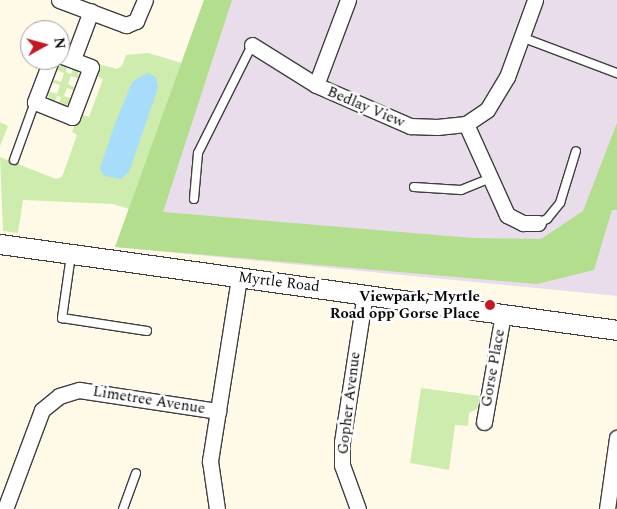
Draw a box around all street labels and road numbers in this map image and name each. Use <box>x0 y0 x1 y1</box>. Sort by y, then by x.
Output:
street label: Bedlay View <box>324 83 408 131</box>
street label: Myrtle Road <box>237 268 321 296</box>
street label: Gorse Place <box>477 328 509 408</box>
street label: Gopher Avenue <box>334 351 364 455</box>
street label: Limetree Avenue <box>92 382 206 418</box>

